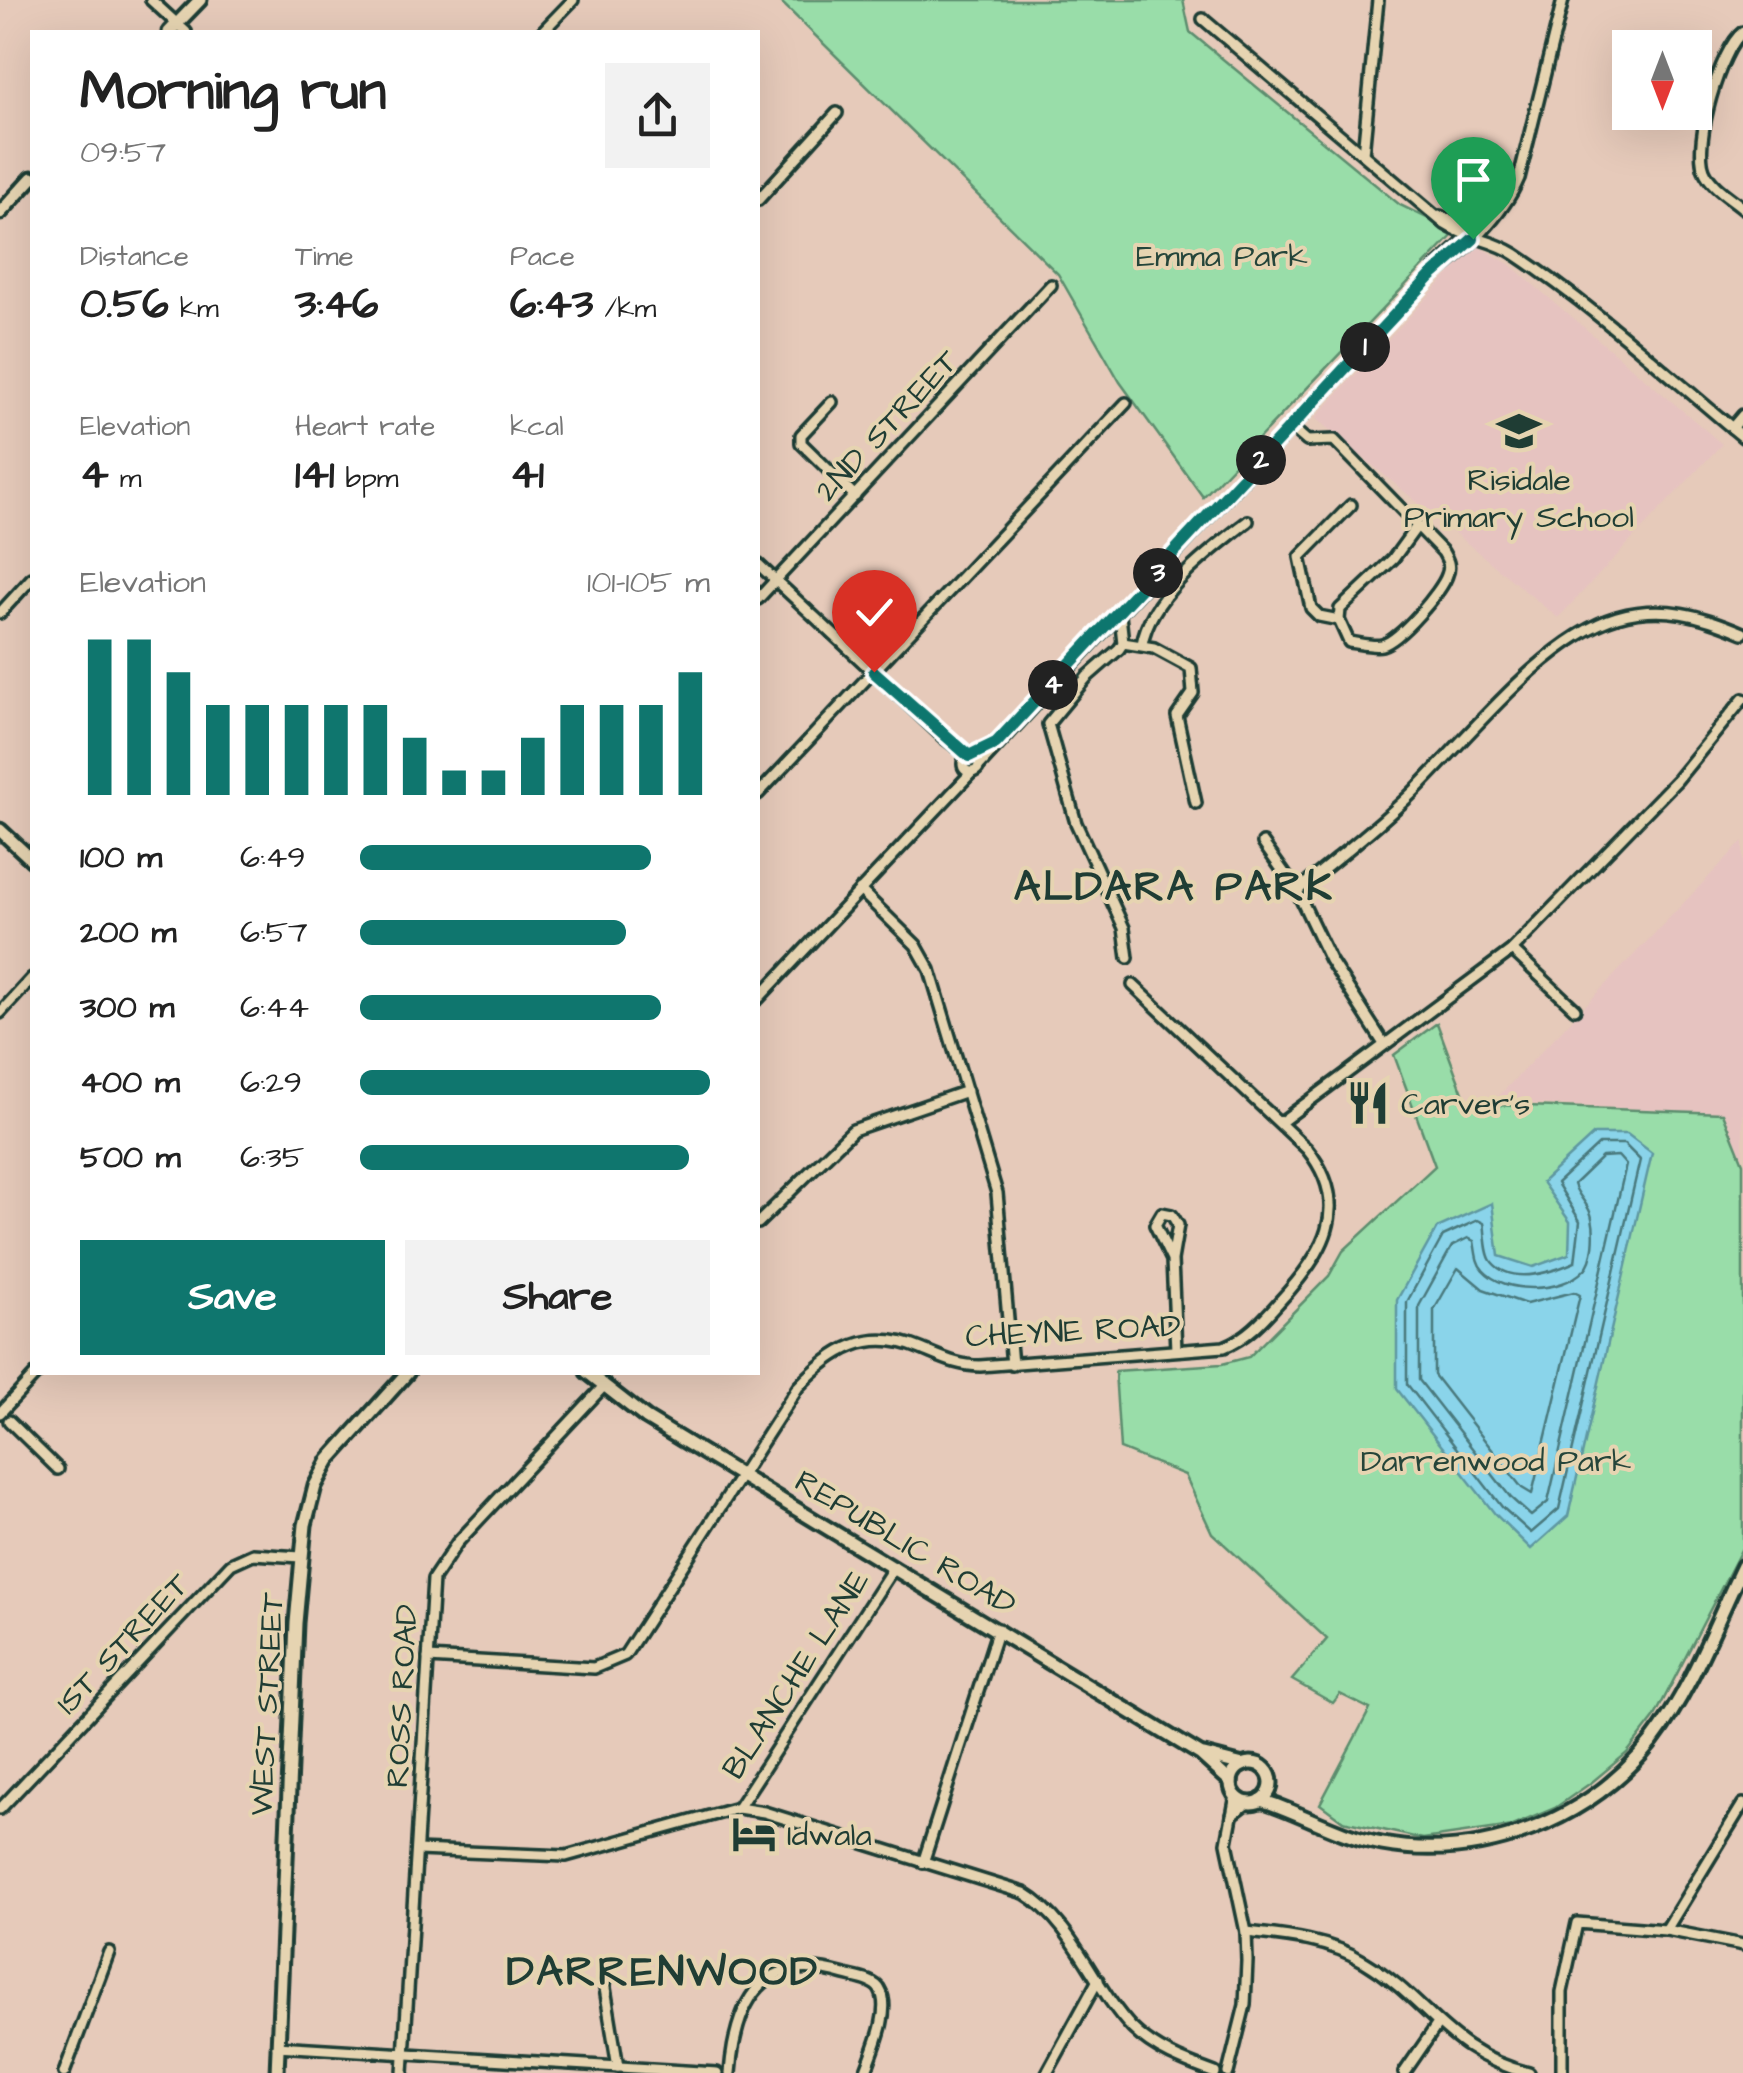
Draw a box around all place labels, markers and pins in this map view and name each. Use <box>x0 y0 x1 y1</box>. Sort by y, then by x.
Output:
pin <box>1431 137 1516 240</box>
pin: 1 <box>1340 322 1390 372</box>
school or university icon: Risidale Primary School <box>1495 407 1543 455</box>
pin: 2 <box>1236 435 1286 485</box>
place label: Risidale Primary School <box>1404 458 1634 540</box>
pin: 3 <box>1133 548 1183 598</box>
pin <box>832 570 917 673</box>
pin: 4 <box>1028 660 1078 710</box>
restaurant icon: Carver's <box>1344 1079 1392 1127</box>
place label: Carver's <box>1401 1082 1530 1127</box>
hotel icon: Idwala <box>730 1810 778 1858</box>
place label: Idwala <box>787 1813 872 1858</box>

